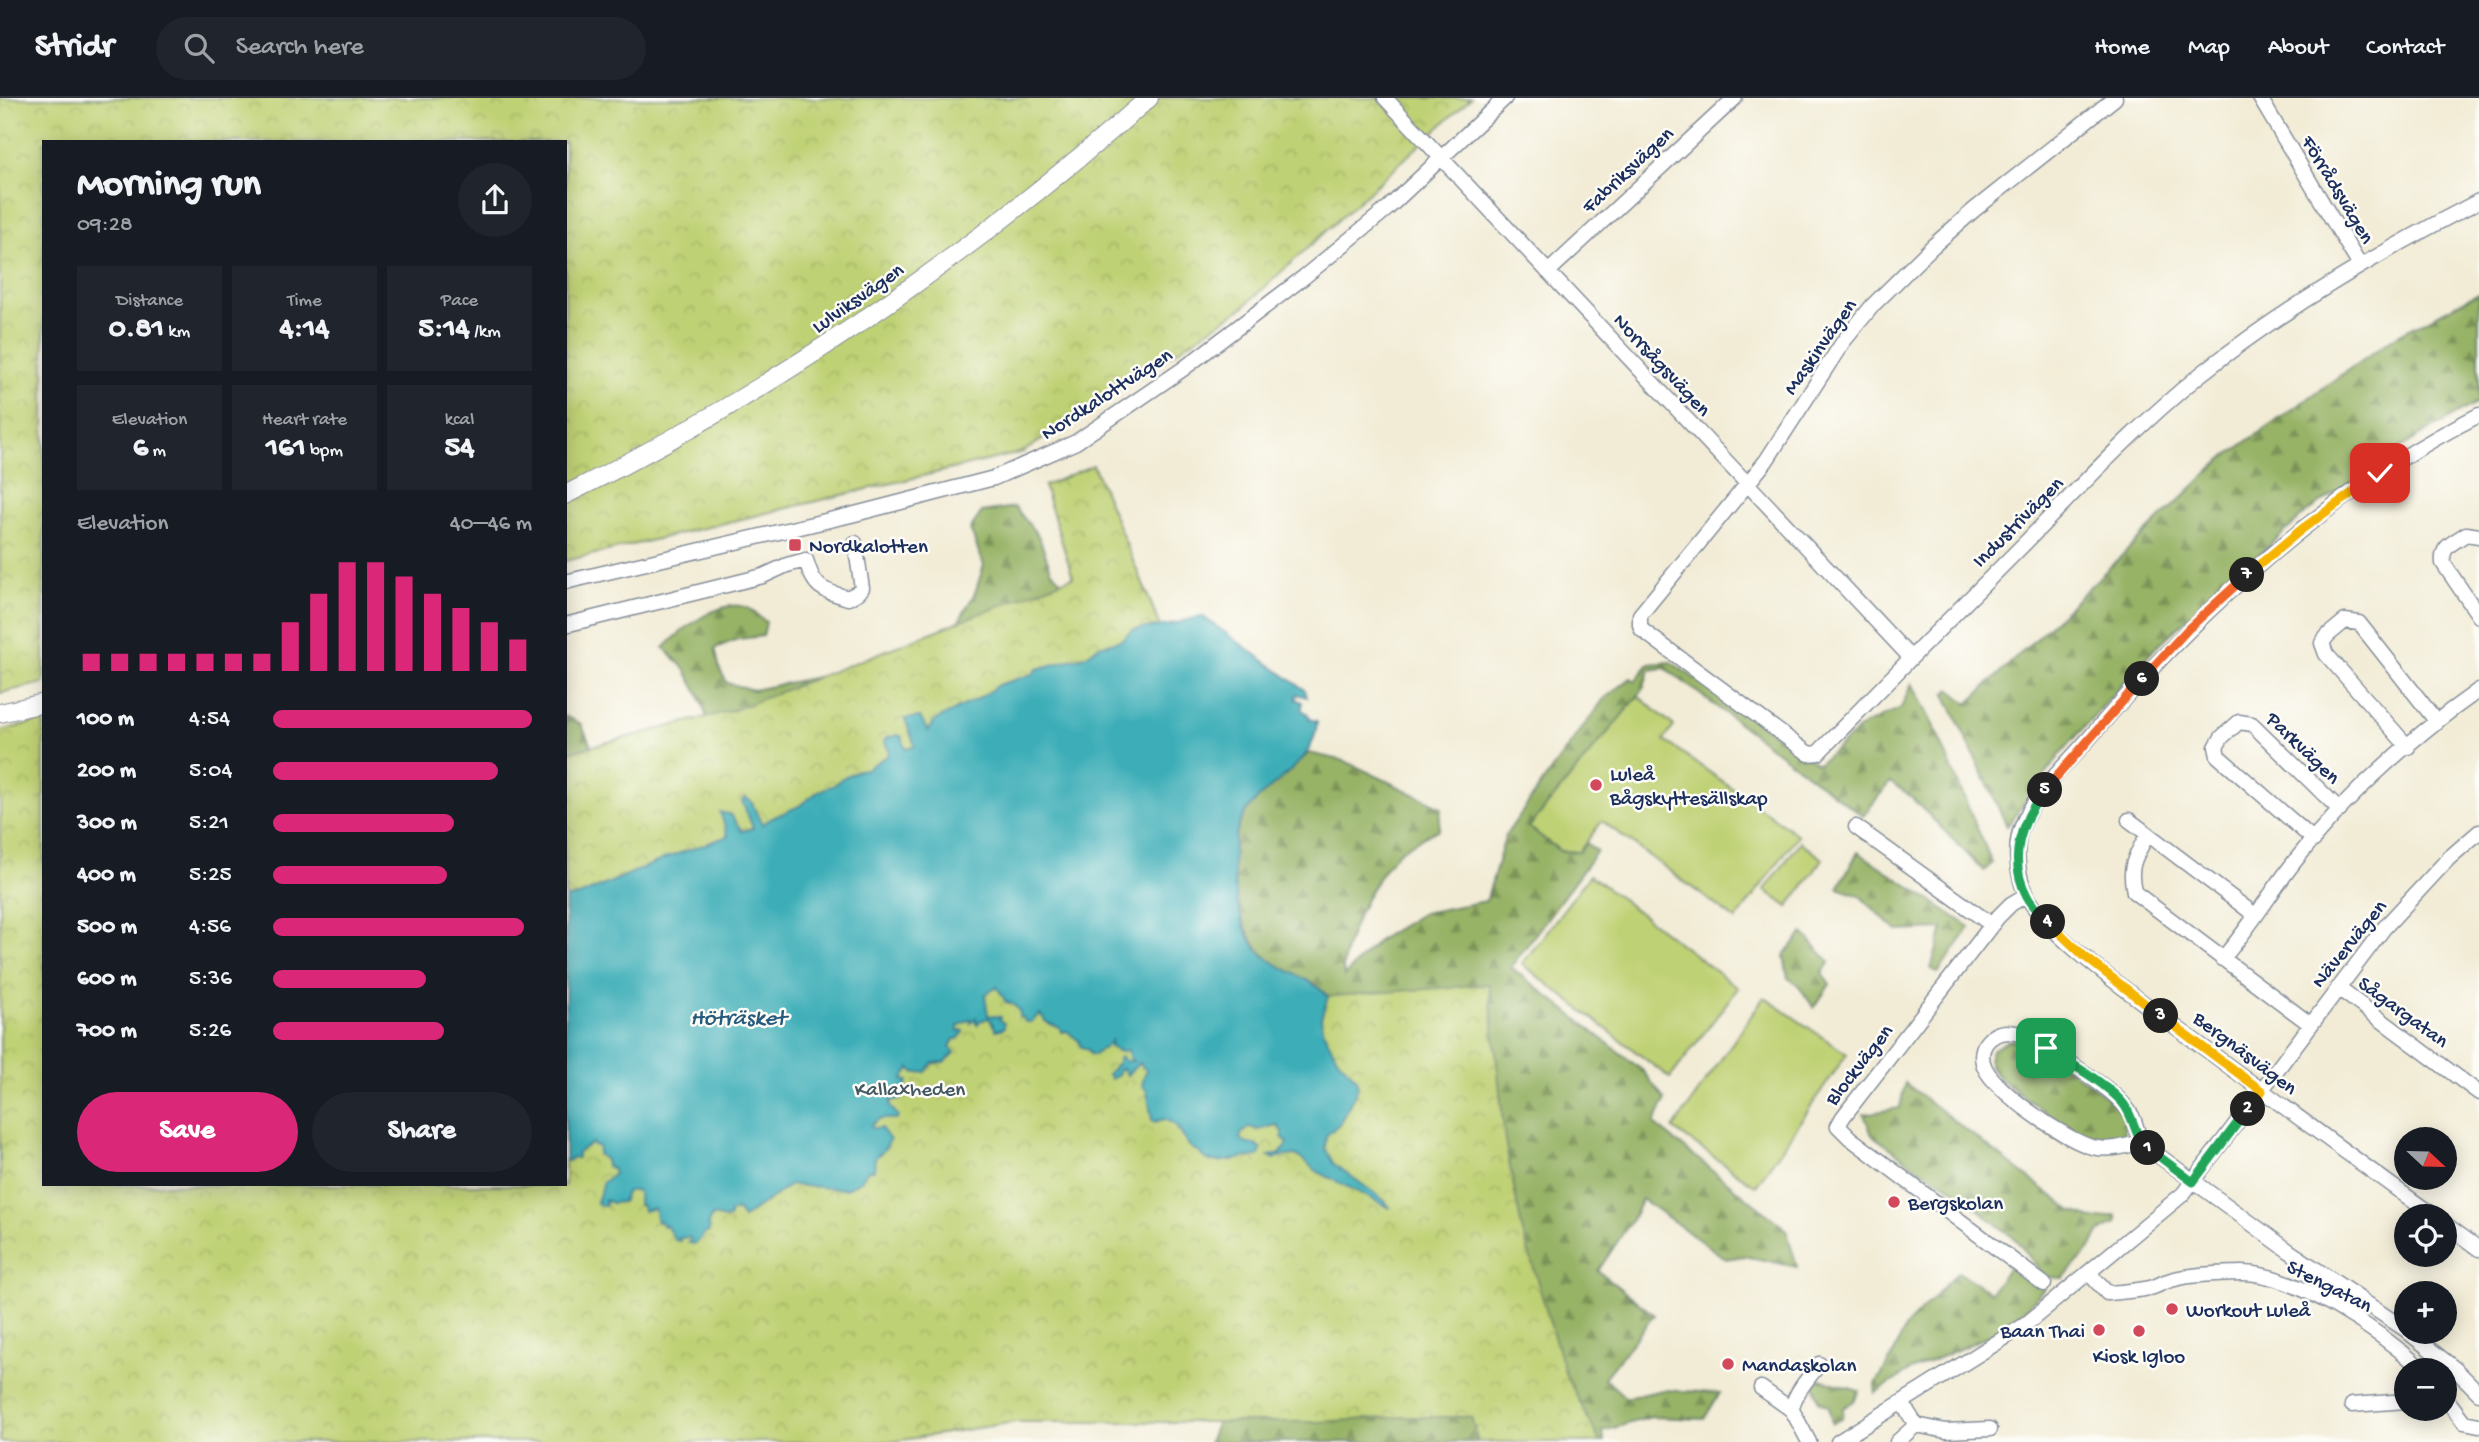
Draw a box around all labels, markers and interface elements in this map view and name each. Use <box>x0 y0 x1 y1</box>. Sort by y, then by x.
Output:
search box <box>156 17 646 80</box>
text: Stridr <box>35 29 114 67</box>
icon: search <box>180 29 218 67</box>
text: Search here <box>236 33 364 64</box>
text: Home <box>2094 34 2150 63</box>
text: Map <box>2188 34 2230 63</box>
text: About <box>2268 34 2328 63</box>
text: Contact <box>2366 34 2444 63</box>
street label: Fabriksvägen <box>1578 123 1680 221</box>
street label: Förrådsvägen <box>2293 131 2378 250</box>
button: share <box>458 163 532 237</box>
text: Morning run <box>77 164 261 208</box>
text: 09:28 <box>77 212 133 239</box>
street label: Lulviksvägen <box>808 259 910 341</box>
text: Distance <box>116 290 183 313</box>
text: Time <box>287 290 322 313</box>
text: Pace <box>441 290 478 313</box>
street label: Maskinvägen <box>1780 295 1864 401</box>
street label: Norrsågsvägen <box>1606 310 1715 423</box>
text: 0.81 <box>109 313 164 348</box>
text: 4:14 <box>280 313 329 348</box>
text: 5:14 <box>418 313 470 348</box>
text: km <box>164 321 190 344</box>
text: /km <box>470 321 501 344</box>
street label: Nordkalottvägen <box>1037 344 1178 448</box>
text: Elevation <box>112 409 187 432</box>
text: Heart rate <box>262 409 347 432</box>
text: kcal <box>445 409 474 432</box>
text: 6 <box>133 432 148 467</box>
text: 161 <box>266 432 306 467</box>
text: 54 <box>445 432 474 467</box>
text: m <box>148 440 166 463</box>
text: bpm <box>306 440 343 463</box>
pin <box>2350 443 2410 503</box>
icon: check <box>2361 454 2399 492</box>
street label: Industrivägen <box>1969 472 2070 574</box>
text: Elevation <box>77 511 168 538</box>
text: 40–46 m <box>450 511 532 538</box>
place label: Nordkalotten <box>809 536 928 561</box>
marker: Nordkalotten <box>787 537 803 553</box>
pin: 7 <box>2230 558 2264 592</box>
text: 7 <box>2242 563 2251 586</box>
pin: 6 <box>2124 662 2160 696</box>
text: 6 <box>2137 667 2146 690</box>
text: 100 m <box>77 706 134 733</box>
text: 4:54 <box>189 706 230 733</box>
street label: Parkvägen <box>2258 707 2344 791</box>
text: 200 m <box>77 758 136 785</box>
text: 5:04 <box>189 758 232 785</box>
place label: Luleå Bågskyttesällskap <box>1609 764 1768 813</box>
pin: 5 <box>2028 772 2062 808</box>
marker: Luleå Bågskyttesällskap <box>1588 777 1604 793</box>
text: 5 <box>2040 778 2050 801</box>
text: 300 m <box>77 810 137 837</box>
text: 5:21 <box>189 810 229 837</box>
text: 400 m <box>77 862 136 889</box>
text: 5:25 <box>189 862 232 889</box>
street label: Nävervägen <box>2307 896 2394 994</box>
pin: 4 <box>2030 904 2066 940</box>
text: 4 <box>2043 910 2052 933</box>
text: 500 m <box>77 914 137 941</box>
text: 4:56 <box>189 914 231 941</box>
text: 600 m <box>77 966 137 993</box>
text: 5:36 <box>189 966 232 993</box>
street label: Sågargatan <box>2352 972 2452 1055</box>
pin: 3 <box>2144 998 2178 1034</box>
text: 3 <box>2156 1004 2165 1027</box>
water label: Höträsket <box>690 1006 789 1033</box>
street label: Bergnäsvägen <box>2186 1007 2301 1102</box>
text: 700 m <box>77 1018 137 1045</box>
text: 5:26 <box>189 1018 231 1045</box>
pin <box>2016 1018 2076 1078</box>
street label: Blockvägen <box>1821 1020 1900 1113</box>
icon: arrive <box>2027 1029 2065 1067</box>
park label: Kallaxheden <box>855 1079 965 1104</box>
pin: 2 <box>2230 1091 2266 1126</box>
button: Save <box>77 1092 298 1172</box>
button: Share <box>312 1092 532 1172</box>
text: 2 <box>2243 1097 2252 1120</box>
north arrow <box>2394 1127 2457 1190</box>
map controls <box>2394 1127 2457 1421</box>
pin: 1 <box>2130 1130 2166 1166</box>
text: 1 <box>2144 1136 2151 1159</box>
place label: Bergskolan <box>1907 1193 2003 1218</box>
marker: Bergskolan <box>1886 1194 1902 1210</box>
button: locate <box>2394 1204 2457 1267</box>
street label: Stengatan <box>2281 1256 2376 1320</box>
button: + <box>2394 1281 2457 1344</box>
place label: Workout Luleå <box>2186 1300 2312 1325</box>
marker: Workout Luleå <box>2164 1301 2180 1317</box>
place label: Baan Thai <box>1999 1321 2085 1346</box>
marker: Baan Thai <box>2091 1322 2107 1338</box>
marker: Kiosk Igloo <box>2131 1323 2147 1339</box>
place label: Kiosk Igloo <box>2093 1346 2185 1371</box>
place label: Mandaskolan <box>1742 1355 1856 1380</box>
marker: Mandaskolan <box>1720 1356 1736 1372</box>
button: − <box>2394 1358 2457 1421</box>

